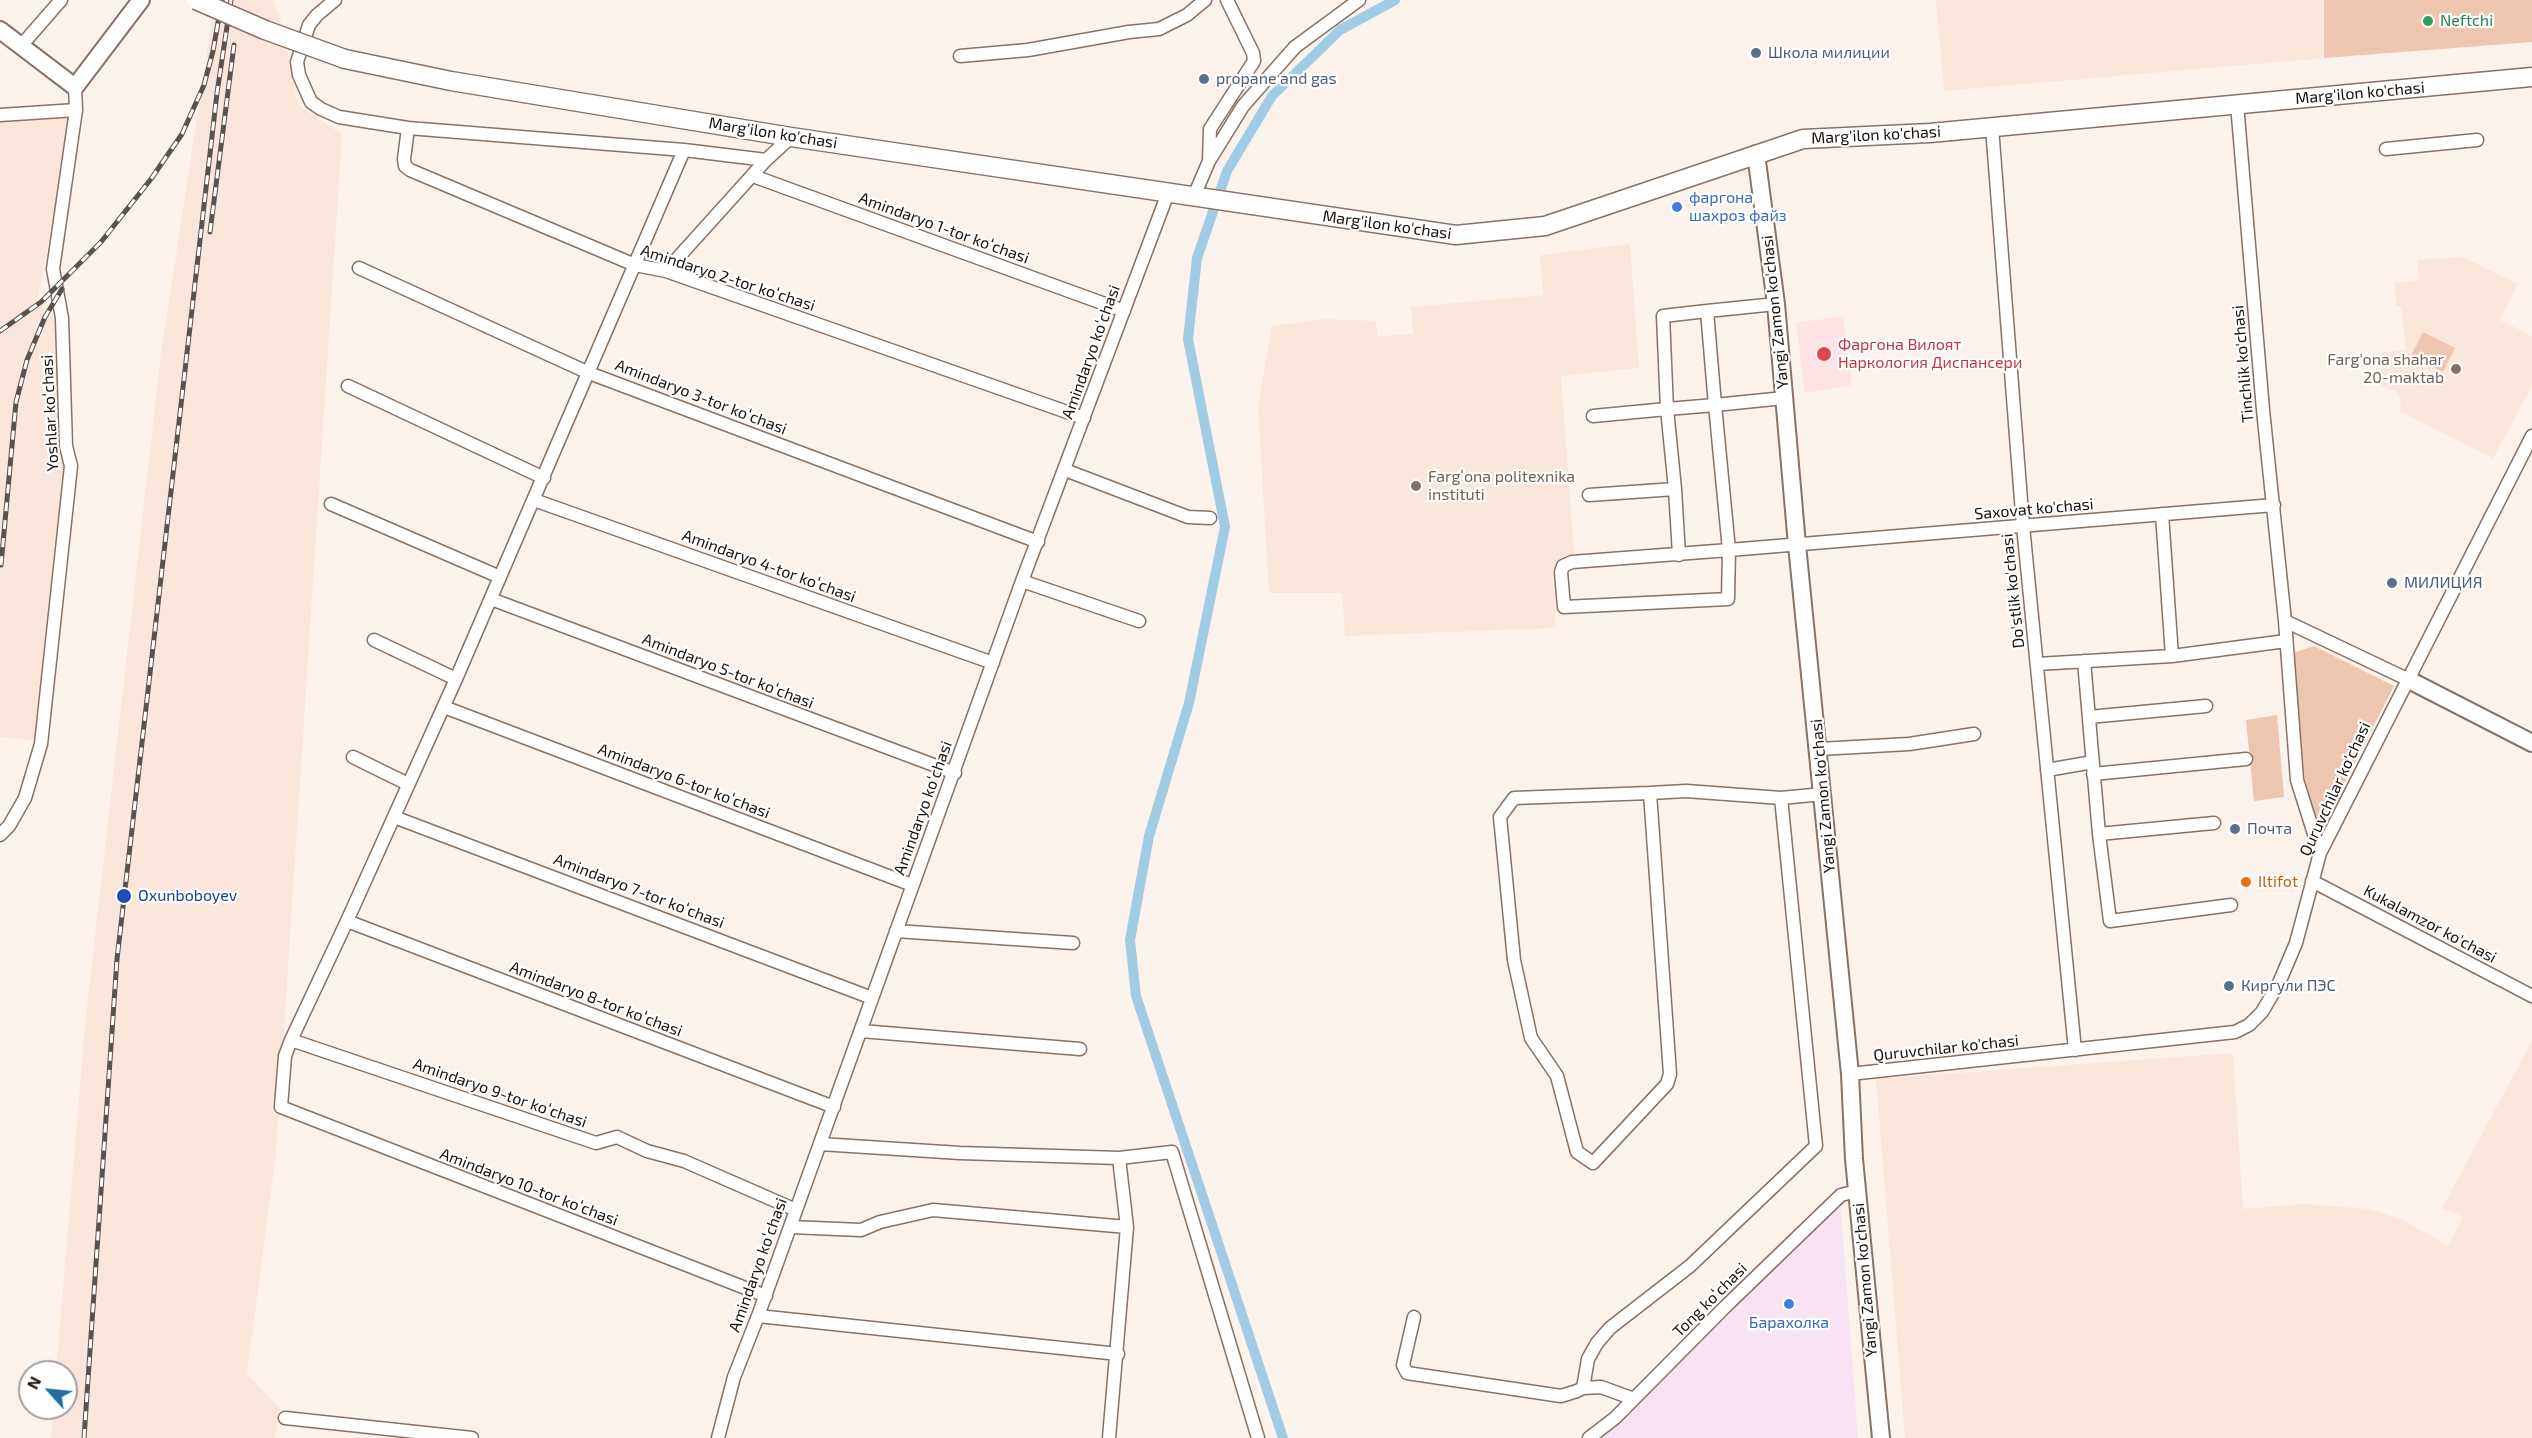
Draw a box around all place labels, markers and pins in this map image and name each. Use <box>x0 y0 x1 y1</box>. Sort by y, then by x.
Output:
place label: Neftchi <box>2440 11 2493 31</box>
marker: Neftchi <box>2421 14 2435 28</box>
place label: Школа милиции <box>1768 43 1890 63</box>
marker: Школа милиции <box>1749 46 1763 60</box>
place label: propane and gas <box>1216 69 1337 89</box>
marker: propane and gas <box>1197 72 1211 86</box>
place label: фаргона шахроз файз <box>1689 188 1787 226</box>
marker: фаргона шахроз файз <box>1670 200 1684 214</box>
place label: Фаргона Вилоят Наркология Диспансери <box>1838 335 2022 373</box>
marker: Фаргона Вилоят Наркология Диспансери <box>1815 345 1833 363</box>
place label: Farg'ona shahar 20-maktab <box>2327 350 2444 388</box>
marker: Farg'ona shahar 20-maktab <box>2449 362 2463 376</box>
place label: Fargʻona politexnika instituti <box>1428 467 1575 505</box>
marker: Fargʻona politexnika instituti <box>1409 479 1423 493</box>
place label: МИЛИЦИЯ <box>2404 573 2482 593</box>
marker: МИЛИЦИЯ <box>2385 576 2399 590</box>
place label: Почта <box>2247 819 2292 839</box>
marker: Почта <box>2228 822 2242 836</box>
place label: Iltifot <box>2258 872 2298 892</box>
marker: Iltifot <box>2239 875 2253 889</box>
place label: Oxunboboyev <box>138 886 237 906</box>
marker: Oxunboboyev <box>115 887 133 905</box>
place label: Киргули ПЭС <box>2241 976 2336 996</box>
marker: Киргули ПЭС <box>2222 979 2236 993</box>
marker: Барахолка <box>1782 1297 1796 1311</box>
place label: Барахолка <box>1749 1313 1829 1333</box>

